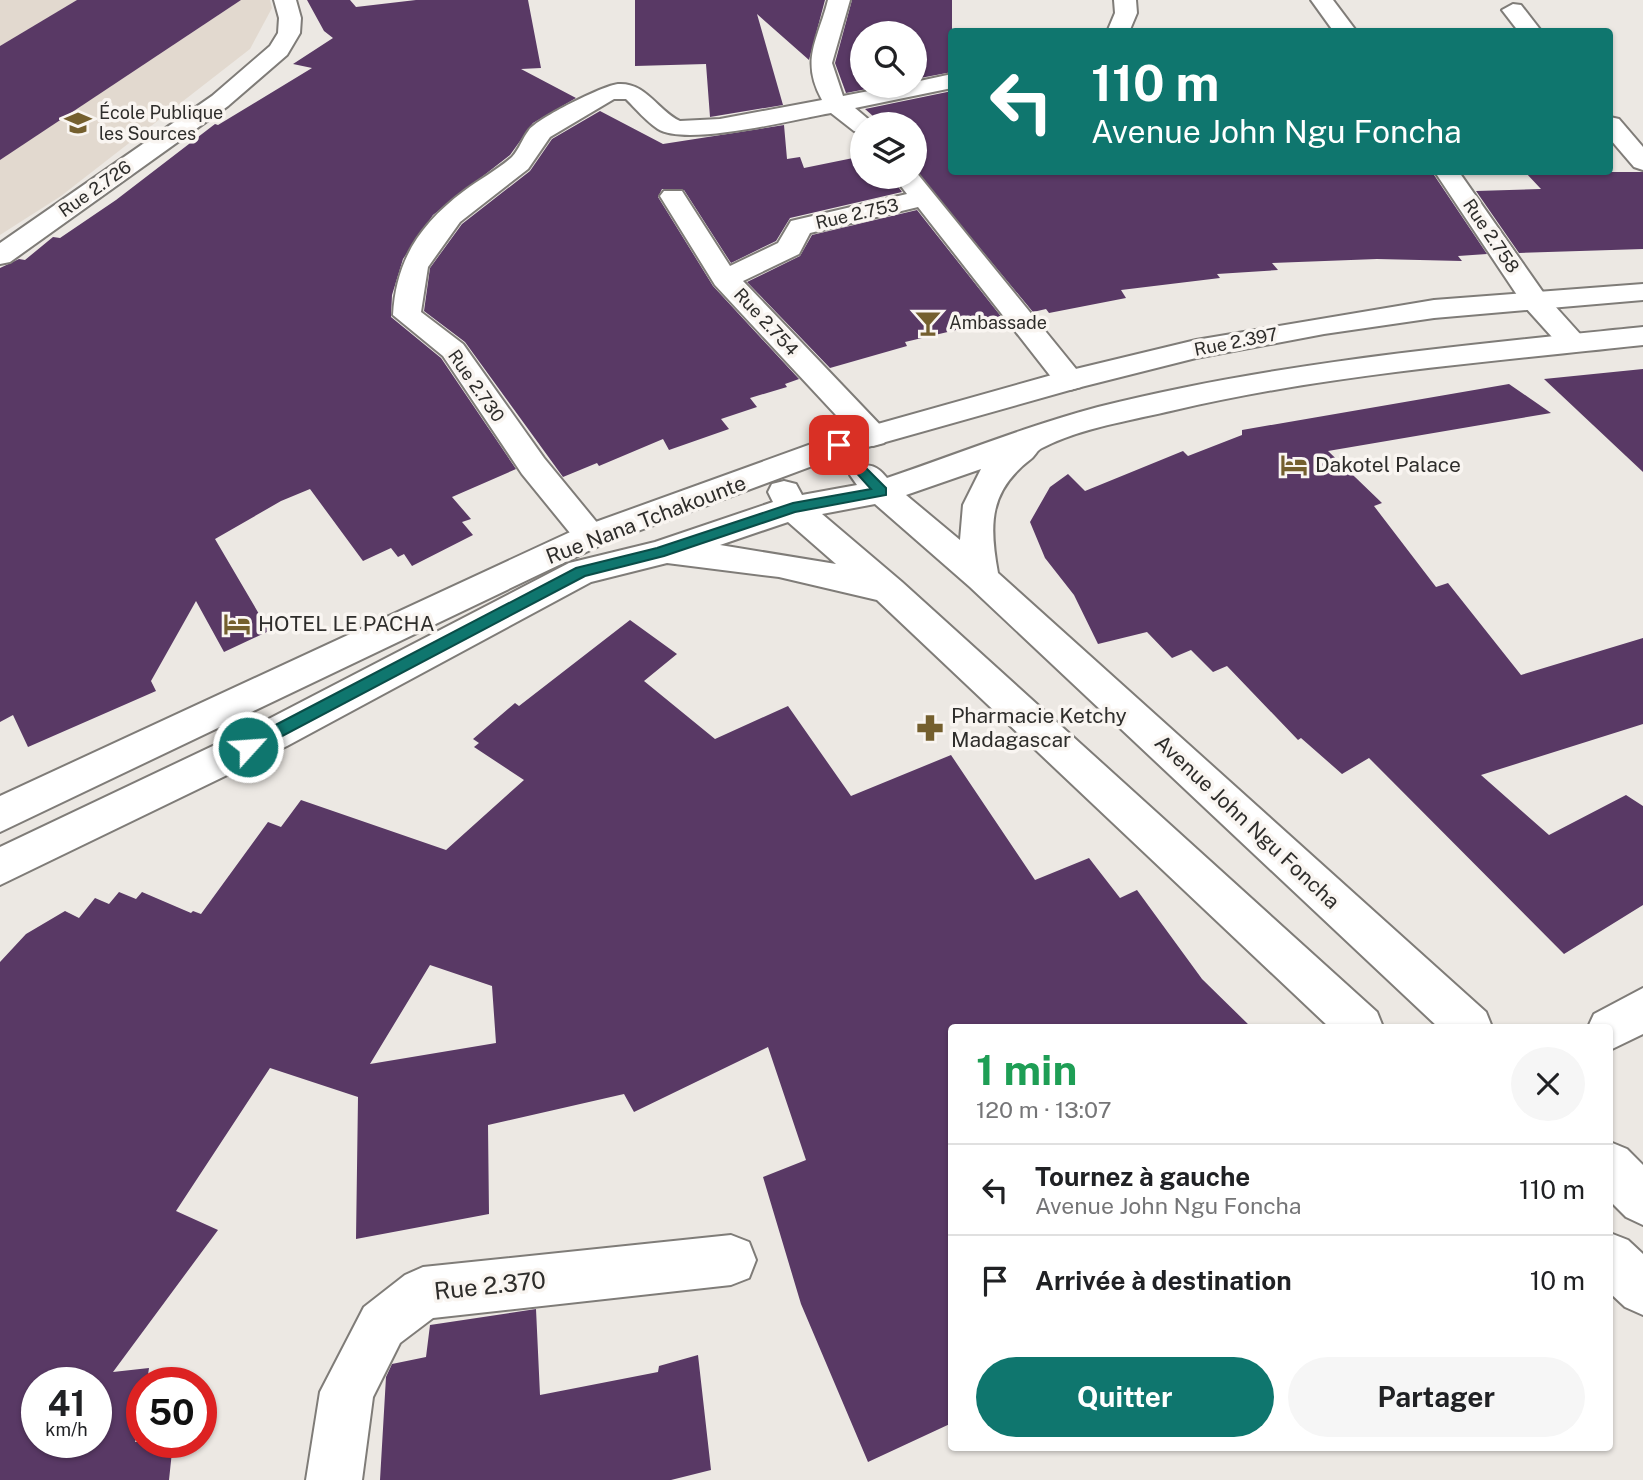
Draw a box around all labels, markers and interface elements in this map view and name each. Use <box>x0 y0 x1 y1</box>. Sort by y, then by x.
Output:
map controls <box>850 21 927 189</box>
button: search <box>850 21 927 98</box>
text: 110 m <box>1091 54 1219 112</box>
icon: left <box>976 56 1067 147</box>
place label: École Publique les Sources <box>99 101 223 144</box>
school or university icon: École Publique les Sources <box>63 108 93 138</box>
button: layers <box>850 112 927 189</box>
text: Avenue John Ngu Foncha <box>1091 113 1462 150</box>
street label: Rue 2.726 <box>54 156 135 221</box>
street label: Rue 2.753 <box>813 194 900 233</box>
street label: Rue 2.758 <box>1459 195 1524 277</box>
street label: Rue 2.754 <box>730 284 803 360</box>
bar icon: Ambassade <box>913 308 943 338</box>
place label: Ambassade <box>949 312 1047 333</box>
street label: Rue 2.397 <box>1192 323 1279 360</box>
street label: Rue 2.730 <box>444 345 509 426</box>
pin <box>809 415 869 475</box>
icon: arrive <box>820 426 858 464</box>
hotel icon: Dakotel Palace <box>1279 450 1309 480</box>
place label: Dakotel Palace <box>1315 452 1461 477</box>
street label: Rue Nana Tchakounte <box>542 470 749 569</box>
hotel icon: HOTEL LE PACHA <box>222 609 252 639</box>
place label: HOTEL LE PACHA <box>258 611 435 636</box>
place label: Pharmacie Ketchy Madagascar <box>951 703 1127 752</box>
position arrow <box>211 710 285 784</box>
pharmacy icon: Pharmacie Ketchy Madagascar <box>915 713 945 743</box>
street label: Avenue John Ngu Foncha <box>1150 730 1345 914</box>
text: 1 min <box>976 1045 1077 1094</box>
button: close <box>1511 1047 1585 1121</box>
text: 120 m · 13:07 <box>976 1096 1111 1123</box>
text: Tournez à gauche <box>1035 1161 1250 1192</box>
icon: left <box>976 1171 1014 1209</box>
text: 110 m <box>1519 1174 1585 1205</box>
text: Avenue John Ngu Foncha <box>1035 1192 1301 1219</box>
icon: arrive <box>976 1262 1014 1300</box>
street label: Rue 2.370 <box>433 1265 547 1305</box>
text: Arrivée à destination <box>1035 1265 1292 1296</box>
text: 10 m <box>1530 1265 1585 1296</box>
button: Quitter <box>976 1357 1274 1437</box>
button: Partager <box>1288 1357 1585 1437</box>
speed limit sign: 50 <box>126 1367 217 1458</box>
text: 41 <box>48 1383 85 1424</box>
text: km/h <box>45 1419 88 1440</box>

